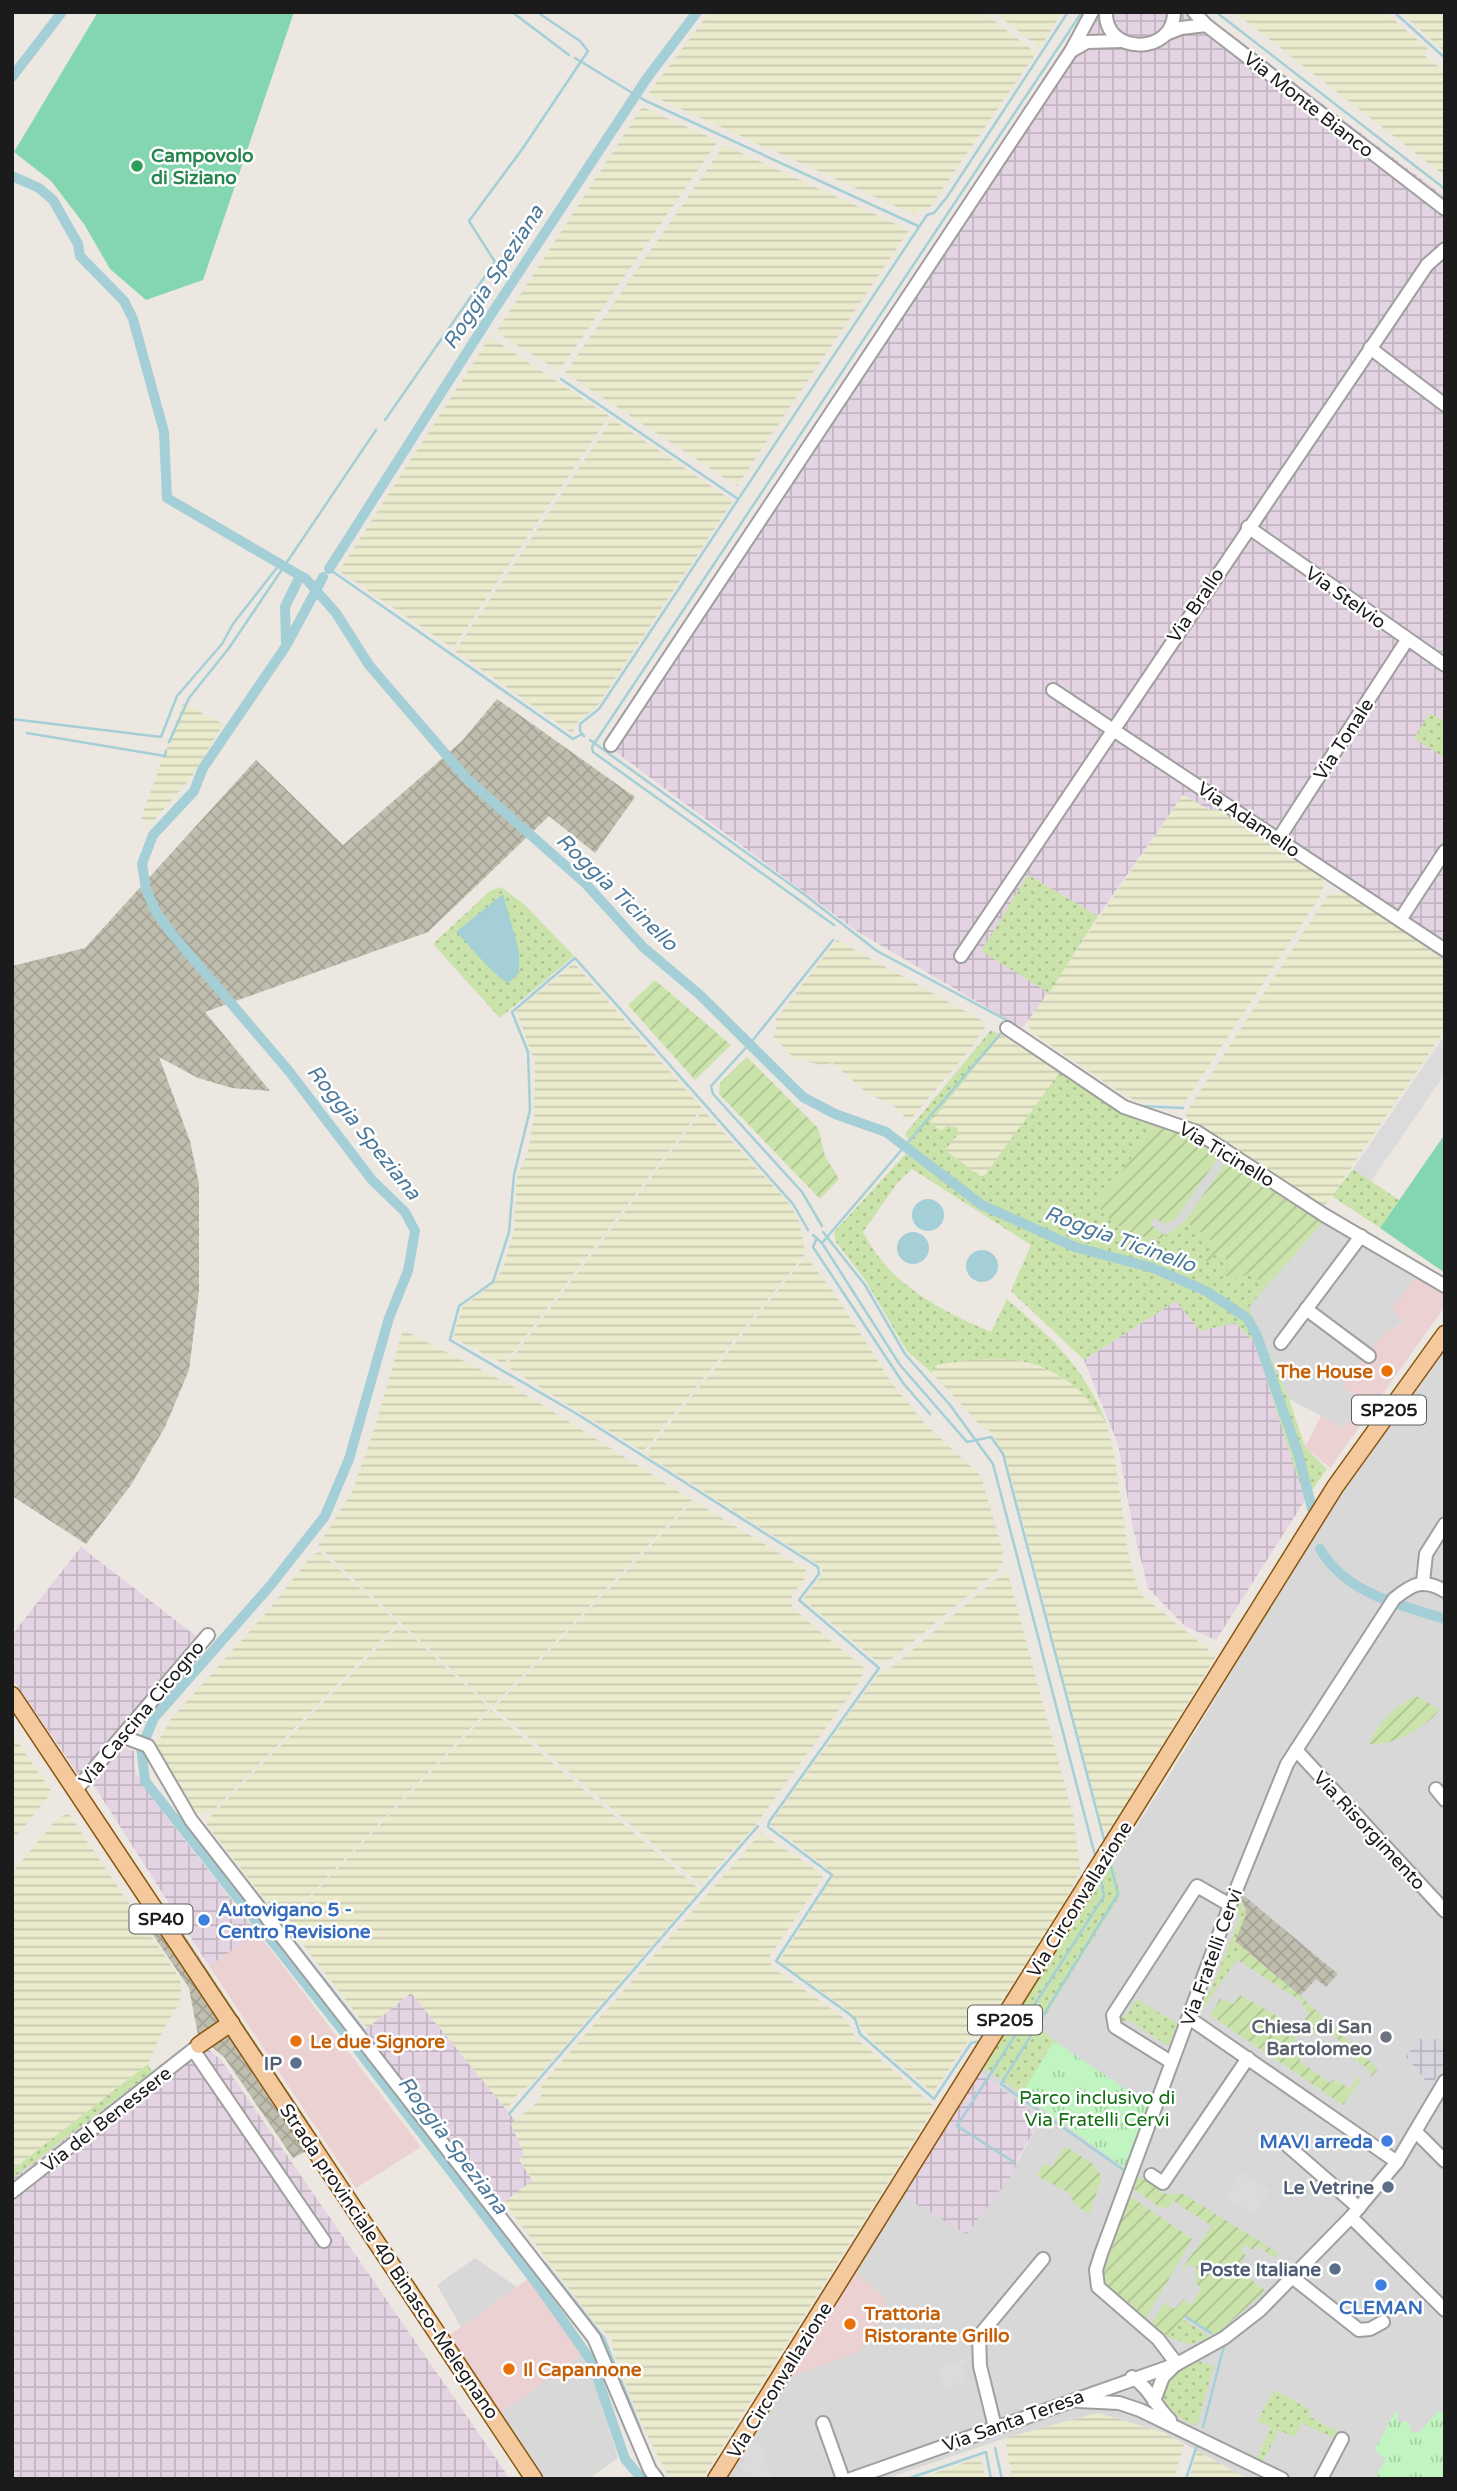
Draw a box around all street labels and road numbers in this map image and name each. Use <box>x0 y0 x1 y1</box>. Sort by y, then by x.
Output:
street label: Via Monte Bianco <box>1239 47 1378 162</box>
street label: Via Stelvio <box>1301 562 1390 634</box>
street label: Via Brallo <box>1163 564 1229 647</box>
street label: Via Tonale <box>1309 695 1378 785</box>
street label: Via Adamello <box>1193 777 1304 862</box>
street label: Via Ticinello <box>1175 1118 1278 1192</box>
road number: SP205 <box>1352 1395 1426 1424</box>
street label: Via Cascina Cicogno <box>75 1636 209 1791</box>
street label: Via Risorgimento <box>1309 1767 1430 1895</box>
street label: Via Circonvallazione <box>1023 1817 1137 1982</box>
street label: Via Fratelli Cervi <box>1177 1886 1247 2029</box>
road number: SP40 <box>130 1905 192 1934</box>
road number: SP205 <box>968 2006 1042 2034</box>
street label: Via del Benessere <box>37 2062 176 2177</box>
street label: Strada provinciale 40 Binasco-Melegnano <box>275 2100 503 2423</box>
street label: Via Circonvallazione <box>723 2298 837 2463</box>
street label: Via Santa Teresa <box>940 2385 1087 2457</box>

